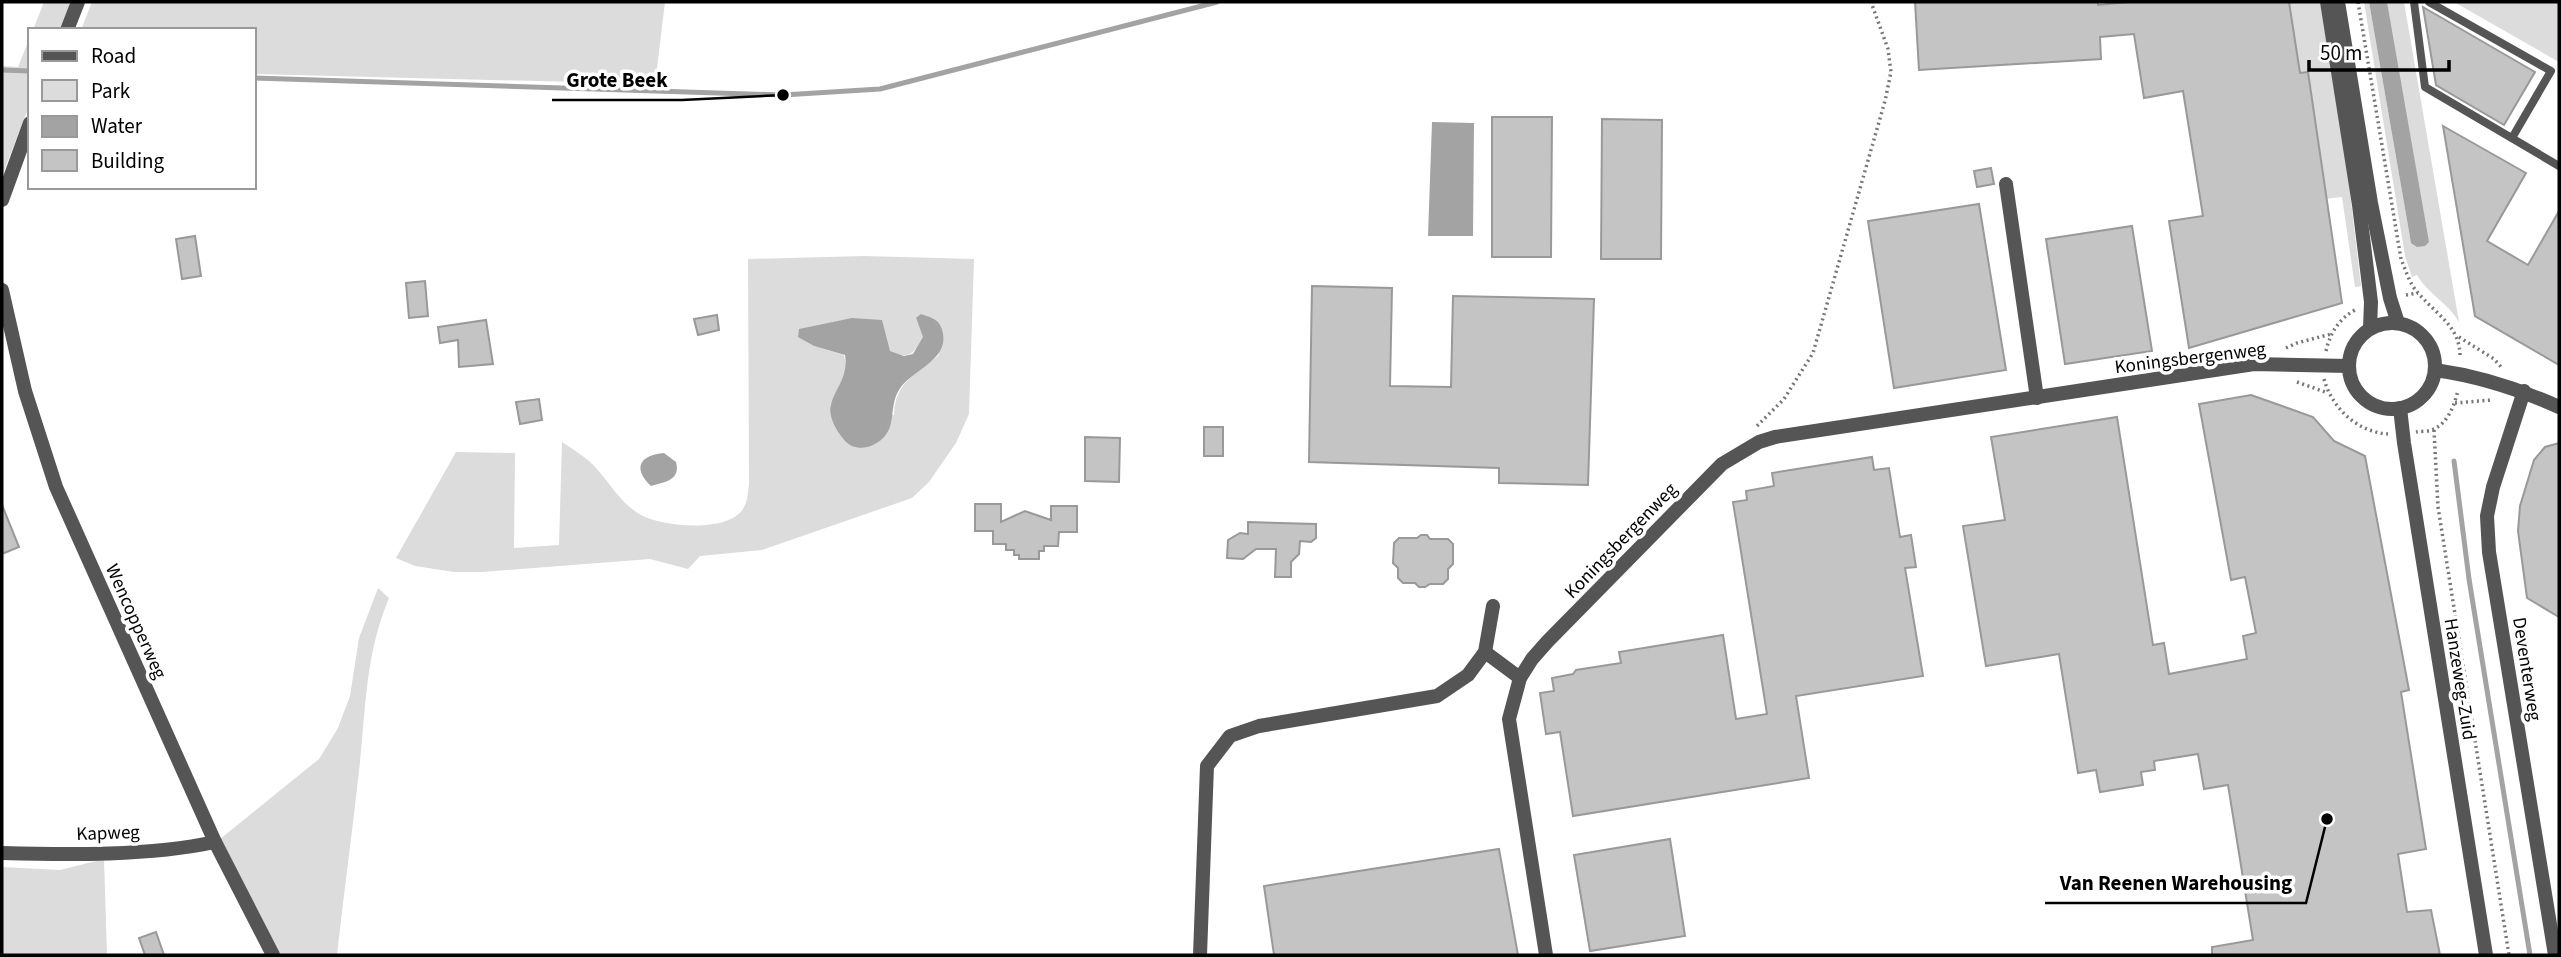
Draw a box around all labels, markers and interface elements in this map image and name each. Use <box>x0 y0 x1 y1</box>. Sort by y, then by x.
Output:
legend <box>28 28 256 189</box>
scale bar <box>2309 28 2449 72</box>
text: 50 m <box>2320 38 2362 68</box>
text: Road <box>91 41 136 71</box>
callout: Grote Beek <box>552 58 682 100</box>
text: Grote Beek <box>566 65 668 95</box>
text: Park <box>91 76 131 106</box>
text: Water <box>91 111 143 141</box>
text: Building <box>91 146 165 176</box>
street label: Koningsbergenweg <box>2113 336 2268 381</box>
street label: Koningsbergenweg <box>1559 477 1684 605</box>
street label: Wencopperweg <box>98 560 173 684</box>
street label: Deventerweg <box>2505 615 2548 723</box>
street label: Hanzeweg-Zuid <box>2437 616 2482 742</box>
street label: Kapweg <box>76 819 141 848</box>
callout: Van Reenen Warehousing <box>2045 861 2306 903</box>
text: Van Reenen Warehousing <box>2059 868 2292 898</box>

